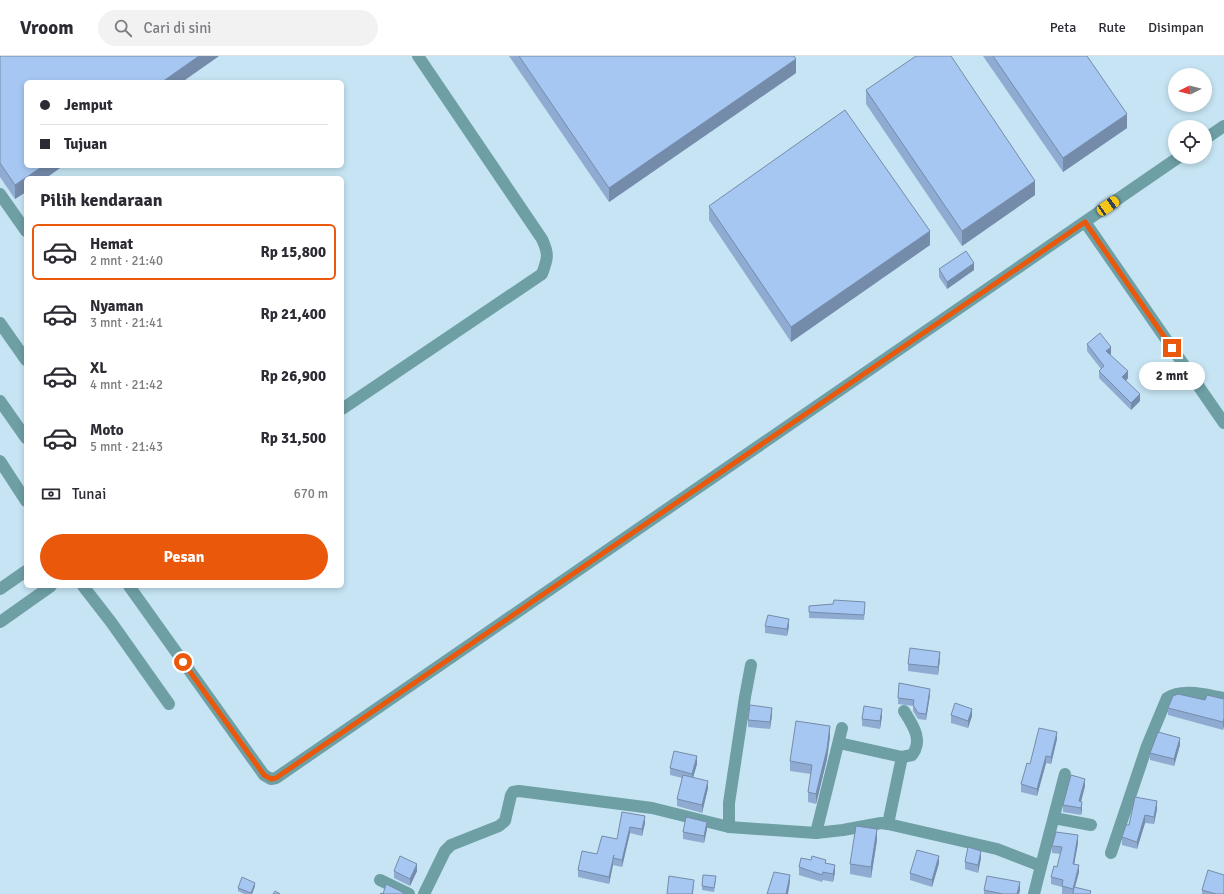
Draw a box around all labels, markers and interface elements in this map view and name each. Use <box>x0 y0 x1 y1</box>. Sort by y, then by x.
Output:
search box <box>98 10 378 46</box>
text: Vroom <box>20 16 74 40</box>
icon: search <box>112 17 134 39</box>
text: Cari di sini <box>144 19 211 37</box>
text: Peta <box>1050 19 1076 36</box>
text: Rute <box>1098 19 1126 36</box>
text: Disimpan <box>1148 19 1204 36</box>
north arrow <box>1168 68 1212 112</box>
map controls <box>1168 68 1212 164</box>
text: Jemput <box>64 96 113 114</box>
button: locate <box>1168 120 1212 164</box>
text: Tujuan <box>64 135 107 153</box>
text: Pilih kendaraan <box>40 189 163 211</box>
car <box>1095 194 1121 218</box>
icon: car <box>42 234 78 270</box>
text: Hemat <box>90 235 133 253</box>
text: Rp 15,800 <box>260 243 326 261</box>
text: 2 mnt · 21:40 <box>90 253 163 269</box>
icon: car <box>42 296 78 332</box>
text: Nyaman <box>90 297 143 315</box>
text: Rp 21,400 <box>260 305 326 323</box>
text: 3 mnt · 21:41 <box>90 315 163 331</box>
route end <box>1163 339 1181 357</box>
icon: car <box>42 358 78 394</box>
text: XL <box>90 359 107 377</box>
callout: 2 mnt <box>1139 362 1205 390</box>
text: Rp 26,900 <box>260 367 326 385</box>
text: 2 mnt <box>1156 368 1188 384</box>
text: 4 mnt · 21:42 <box>90 377 163 393</box>
icon: car <box>42 420 78 456</box>
text: Moto <box>90 421 124 439</box>
text: Rp 31,500 <box>260 429 326 447</box>
text: 5 mnt · 21:43 <box>90 439 163 455</box>
icon: cash <box>40 483 62 505</box>
text: Tunai <box>72 485 106 503</box>
text: 670 m <box>294 486 328 502</box>
button: Pesan <box>40 534 328 580</box>
route start <box>174 653 192 671</box>

